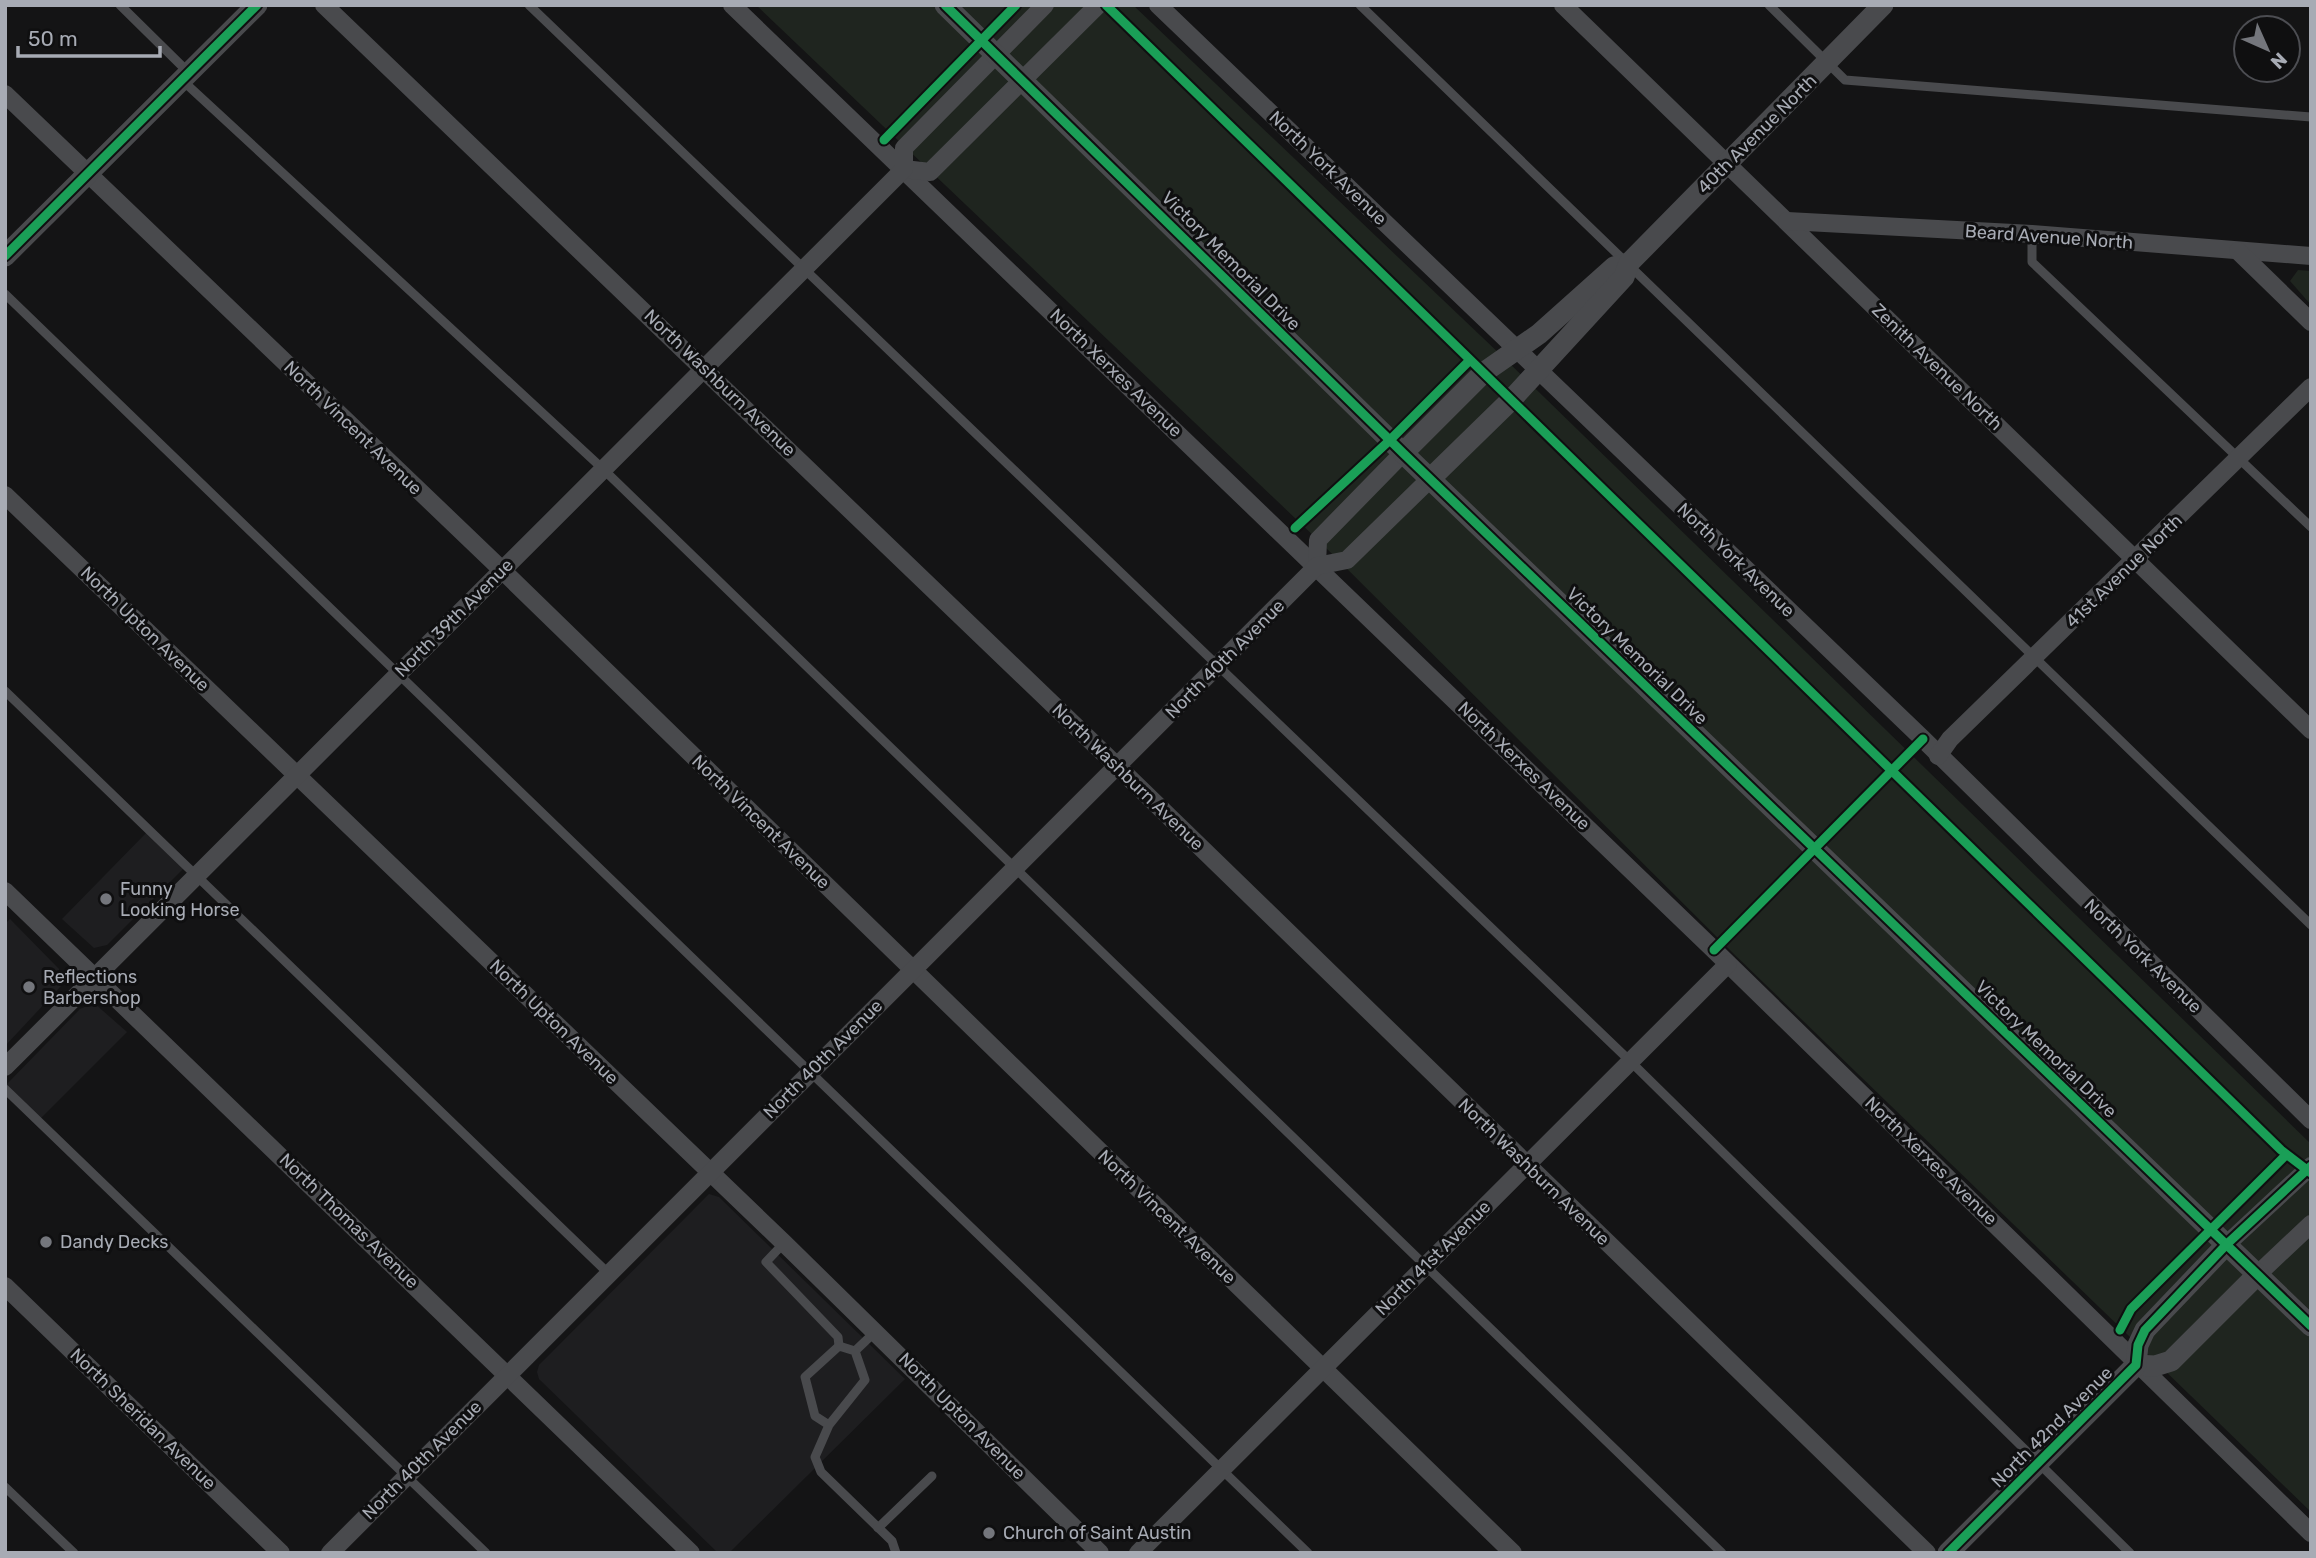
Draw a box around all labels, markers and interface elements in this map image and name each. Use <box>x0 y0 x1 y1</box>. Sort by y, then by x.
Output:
scale bar <box>18 14 159 58</box>
north arrow <box>2232 14 2302 84</box>
text: 50 m <box>28 26 78 51</box>
text: N <box>2266 48 2292 74</box>
street label: 40th Avenue North <box>1693 70 1821 198</box>
street label: North York Avenue <box>1265 106 1391 230</box>
street label: Victory Memorial Drive <box>1157 187 1305 335</box>
street label: Beard Avenue North <box>1964 220 2134 254</box>
street label: Zenith Avenue North <box>1867 299 2007 435</box>
street label: North Xerxes Avenue <box>1045 304 1187 442</box>
street label: North Washburn Avenue <box>640 305 800 461</box>
street label: North Vincent Avenue <box>279 356 427 500</box>
street label: North York Avenue <box>1673 498 1799 622</box>
street label: 41st Avenue North <box>2061 510 2187 632</box>
street label: North 39th Avenue <box>390 554 518 682</box>
street label: North Upton Avenue <box>76 562 214 696</box>
street label: Victory Memorial Drive <box>1562 583 1712 729</box>
street label: North 40th Avenue <box>1161 595 1289 723</box>
street label: North Xerxes Avenue <box>1453 697 1595 835</box>
street label: North Washburn Avenue <box>1048 699 1208 855</box>
street label: North Vincent Avenue <box>687 750 835 894</box>
place label: Funny Looking Horse <box>120 878 240 921</box>
marker: Funny Looking Horse <box>98 891 114 907</box>
street label: North York Avenue <box>2080 894 2206 1018</box>
street label: North Upton Avenue <box>485 955 623 1089</box>
place label: Reflections Barbershop <box>43 966 141 1009</box>
street label: Victory Memorial Drive <box>1971 976 2121 1122</box>
marker: Reflections Barbershop <box>21 979 37 995</box>
street label: North 40th Avenue <box>759 995 887 1123</box>
street label: North Xerxes Avenue <box>1860 1092 2002 1230</box>
street label: North Washburn Avenue <box>1454 1094 1614 1250</box>
street label: North Vincent Avenue <box>1093 1145 1241 1289</box>
street label: North Thomas Avenue <box>275 1149 423 1293</box>
street label: North 41st Avenue <box>1371 1196 1495 1320</box>
place label: Dandy Decks <box>60 1231 169 1253</box>
marker: Dandy Decks <box>38 1234 54 1250</box>
street label: North Sheridan Avenue <box>66 1344 220 1494</box>
street label: North Upton Avenue <box>894 1348 1030 1484</box>
street label: North 42nd Avenue <box>1987 1362 2117 1492</box>
street label: North 40th Avenue <box>358 1396 486 1524</box>
place label: Church of Saint Austin <box>1003 1522 1191 1544</box>
marker: Church of Saint Austin <box>981 1525 997 1541</box>

